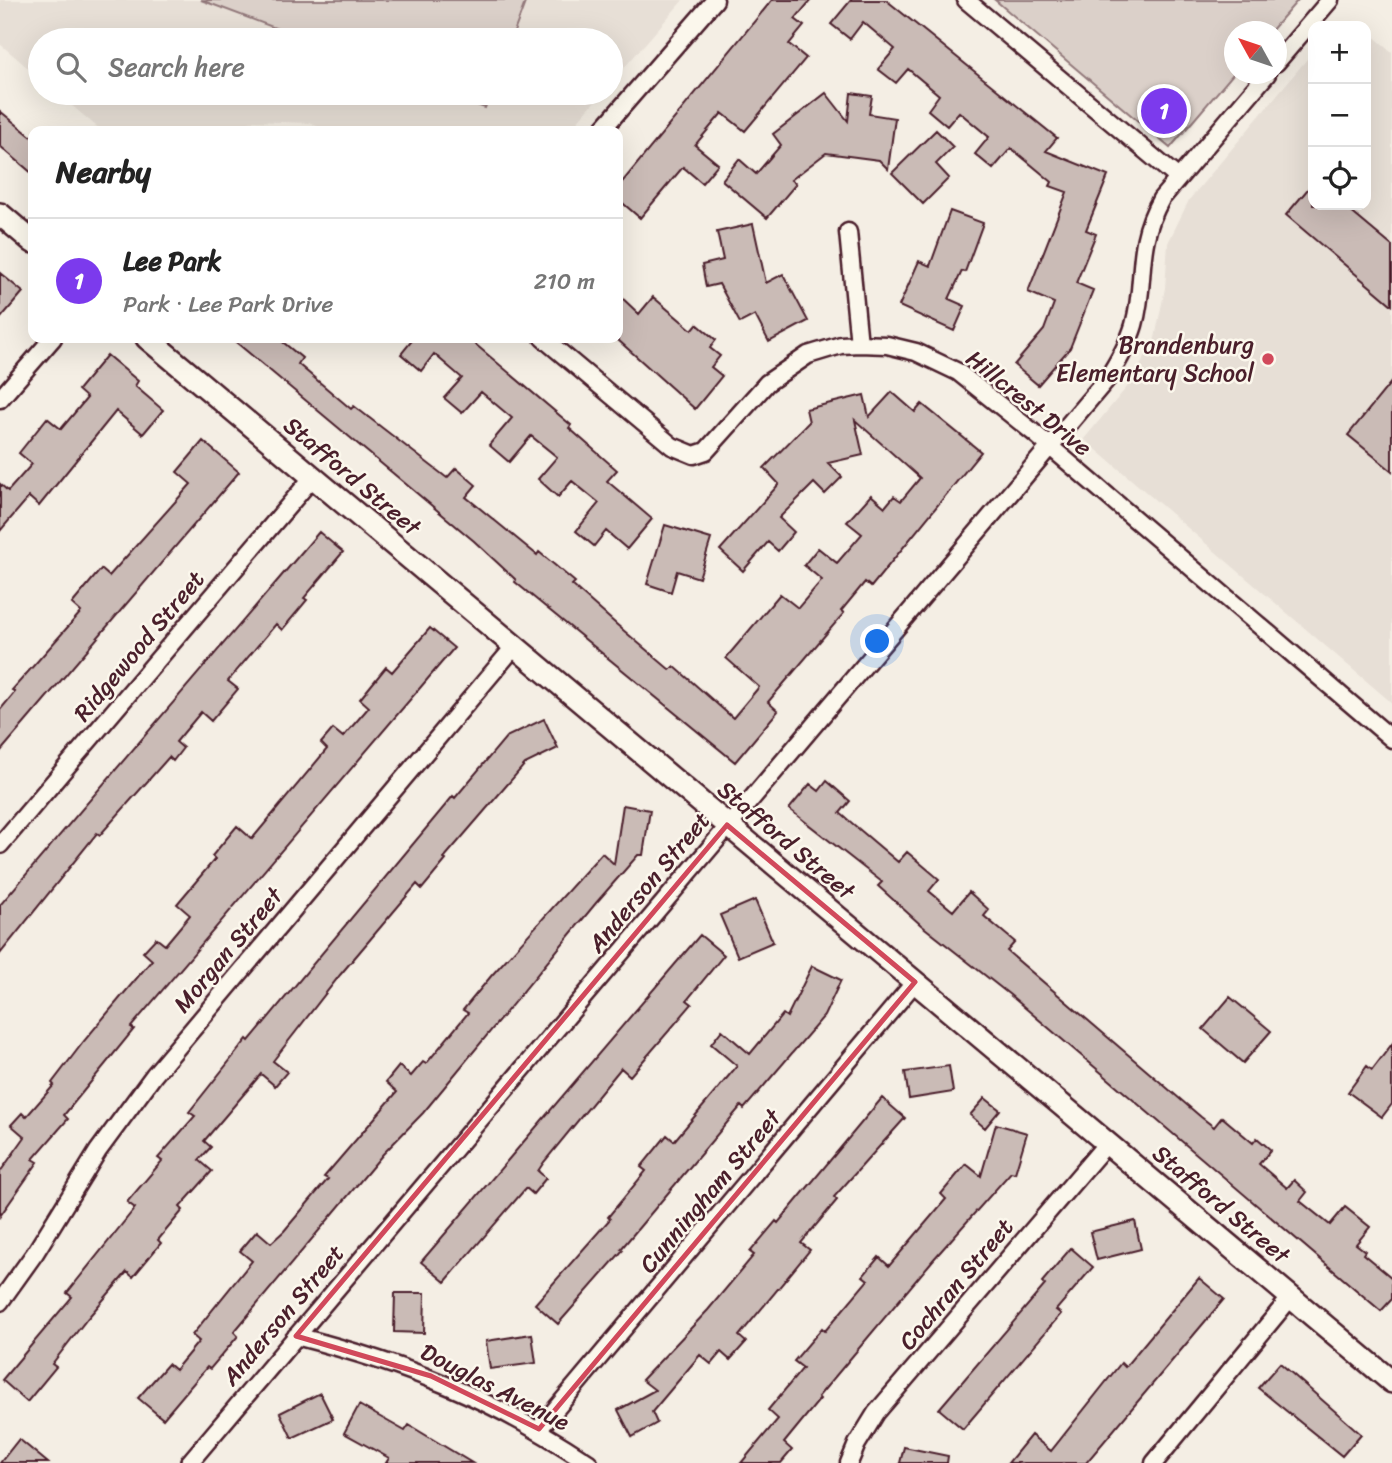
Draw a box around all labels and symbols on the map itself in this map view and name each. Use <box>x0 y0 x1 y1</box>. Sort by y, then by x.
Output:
north arrow <box>1224 21 1287 84</box>
pin: 1 <box>1141 85 1187 137</box>
place label: Brandenburg Elementary School <box>1056 324 1255 394</box>
street label: Hillcrest Drive <box>956 339 1102 467</box>
marker: Brandenburg Elementary School <box>1260 351 1276 367</box>
street label: Stafford Street <box>274 405 431 547</box>
street label: Ridgewood Street <box>63 561 215 731</box>
your location <box>860 624 894 658</box>
street label: Stafford Street <box>708 769 865 911</box>
street label: Anderson Street <box>576 802 721 963</box>
street label: Morgan Street <box>162 876 294 1023</box>
street label: Cunningham Street <box>628 1098 793 1283</box>
street label: Stafford Street <box>1143 1133 1300 1275</box>
street label: Cochran Street <box>888 1208 1024 1360</box>
street label: Anderson Street <box>210 1235 355 1396</box>
street label: Douglas Avenue <box>413 1331 578 1443</box>

